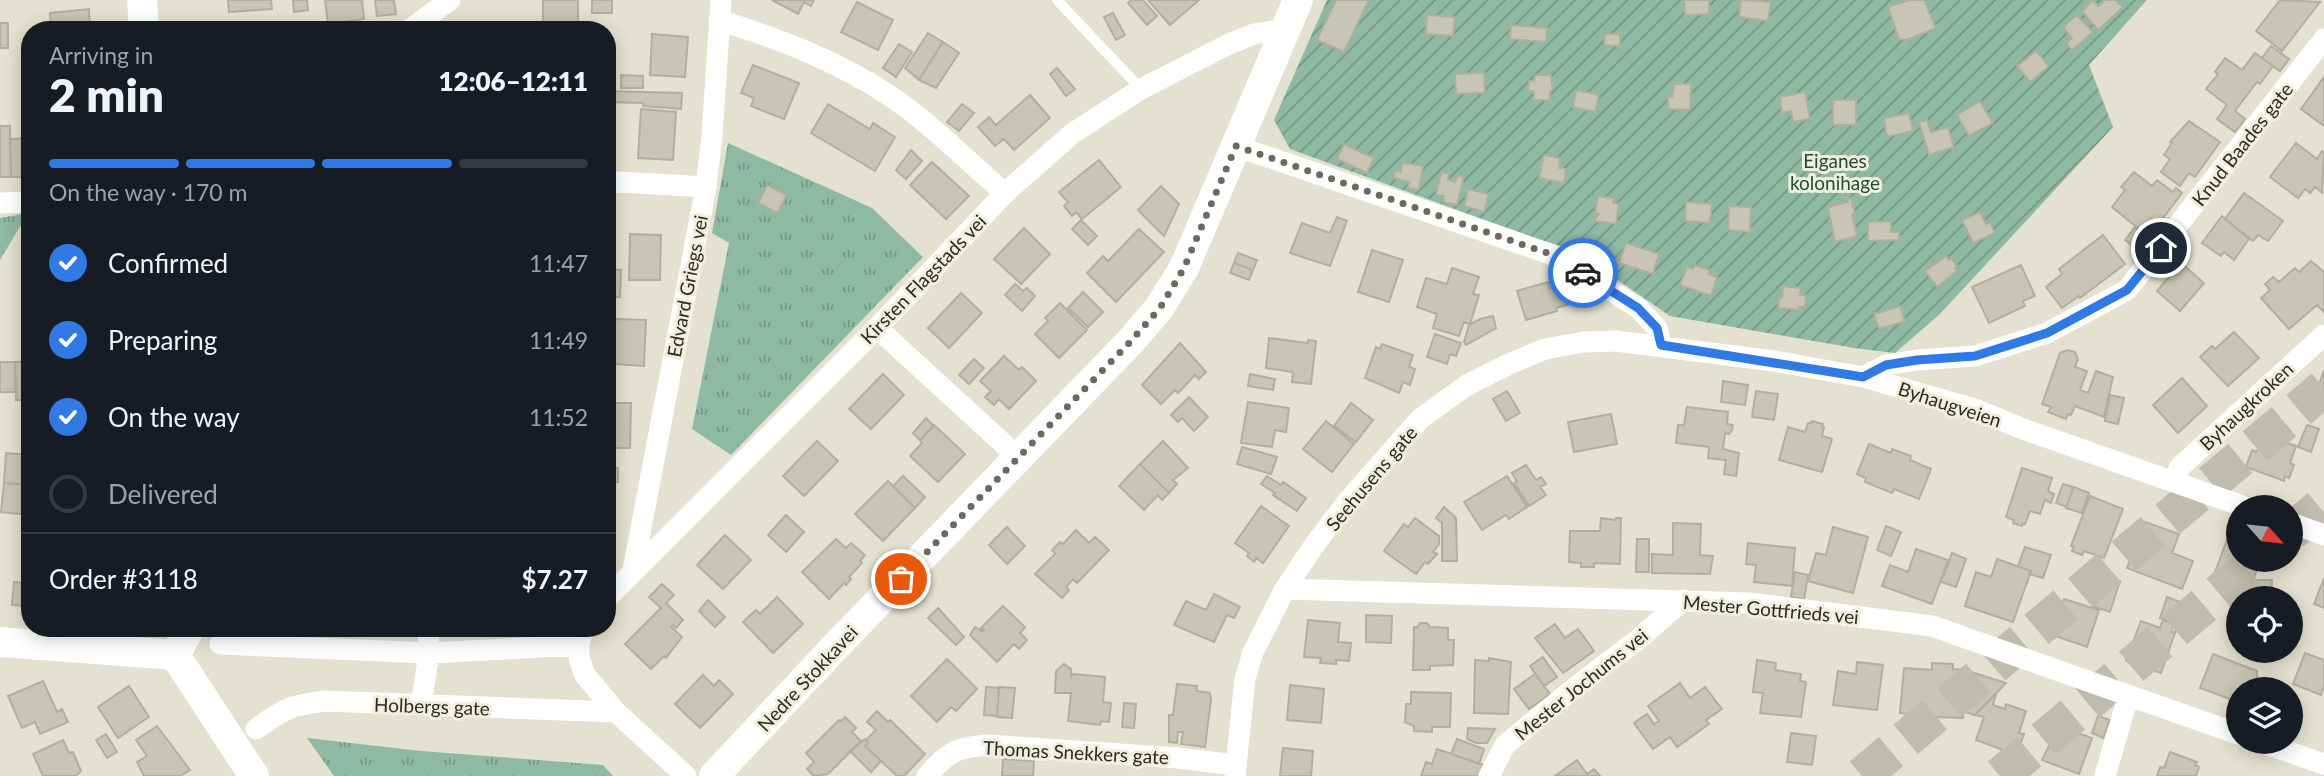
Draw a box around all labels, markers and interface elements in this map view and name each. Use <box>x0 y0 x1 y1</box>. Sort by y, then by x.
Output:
text: Arriving in <box>49 41 153 69</box>
text: 12:06–12:11 <box>438 65 588 97</box>
text: 2 min <box>49 67 164 122</box>
street label: Knud Baades gate <box>2187 78 2297 210</box>
park label: Eiganes kolonihage <box>1790 149 1880 194</box>
text: On the way · 170 m <box>49 178 248 206</box>
street label: Kirsten Flagstads vei <box>855 210 991 348</box>
street label: Edvard Griegs vei <box>662 213 712 359</box>
pin <box>2131 218 2191 278</box>
icon: home <box>2142 229 2180 267</box>
courier <box>1548 238 1618 308</box>
icon: check <box>49 244 87 282</box>
text: Confirmed <box>108 247 228 279</box>
text: 11:47 <box>529 249 588 277</box>
icon: car <box>1564 254 1602 292</box>
icon: check <box>49 321 87 359</box>
text: Preparing <box>108 324 217 356</box>
text: 11:49 <box>529 326 588 354</box>
street label: Byhaugkroken <box>2195 357 2297 455</box>
street label: Byhaugveien <box>1896 377 2004 431</box>
icon: check <box>49 398 87 436</box>
text: On the way <box>108 401 240 433</box>
text: 11:52 <box>529 403 588 431</box>
street label: Seehusens gate <box>1321 421 1421 535</box>
text: Delivered <box>108 478 218 510</box>
north arrow <box>2226 495 2303 572</box>
map controls <box>2226 495 2303 754</box>
pin <box>871 549 931 609</box>
icon: bag <box>882 560 920 598</box>
text: Order #3118 <box>49 563 198 595</box>
text: $7.27 <box>522 563 588 595</box>
button: locate <box>2226 586 2303 663</box>
street label: Mester Gottfrieds vei <box>1682 590 1860 628</box>
street label: Nedre Stokkavei <box>752 620 862 736</box>
street label: Mester Jochums vei <box>1510 623 1652 745</box>
button: layers <box>2226 677 2303 754</box>
street label: Holbergs gate <box>374 692 490 720</box>
street label: Thomas Snekkers gate <box>982 736 1170 768</box>

